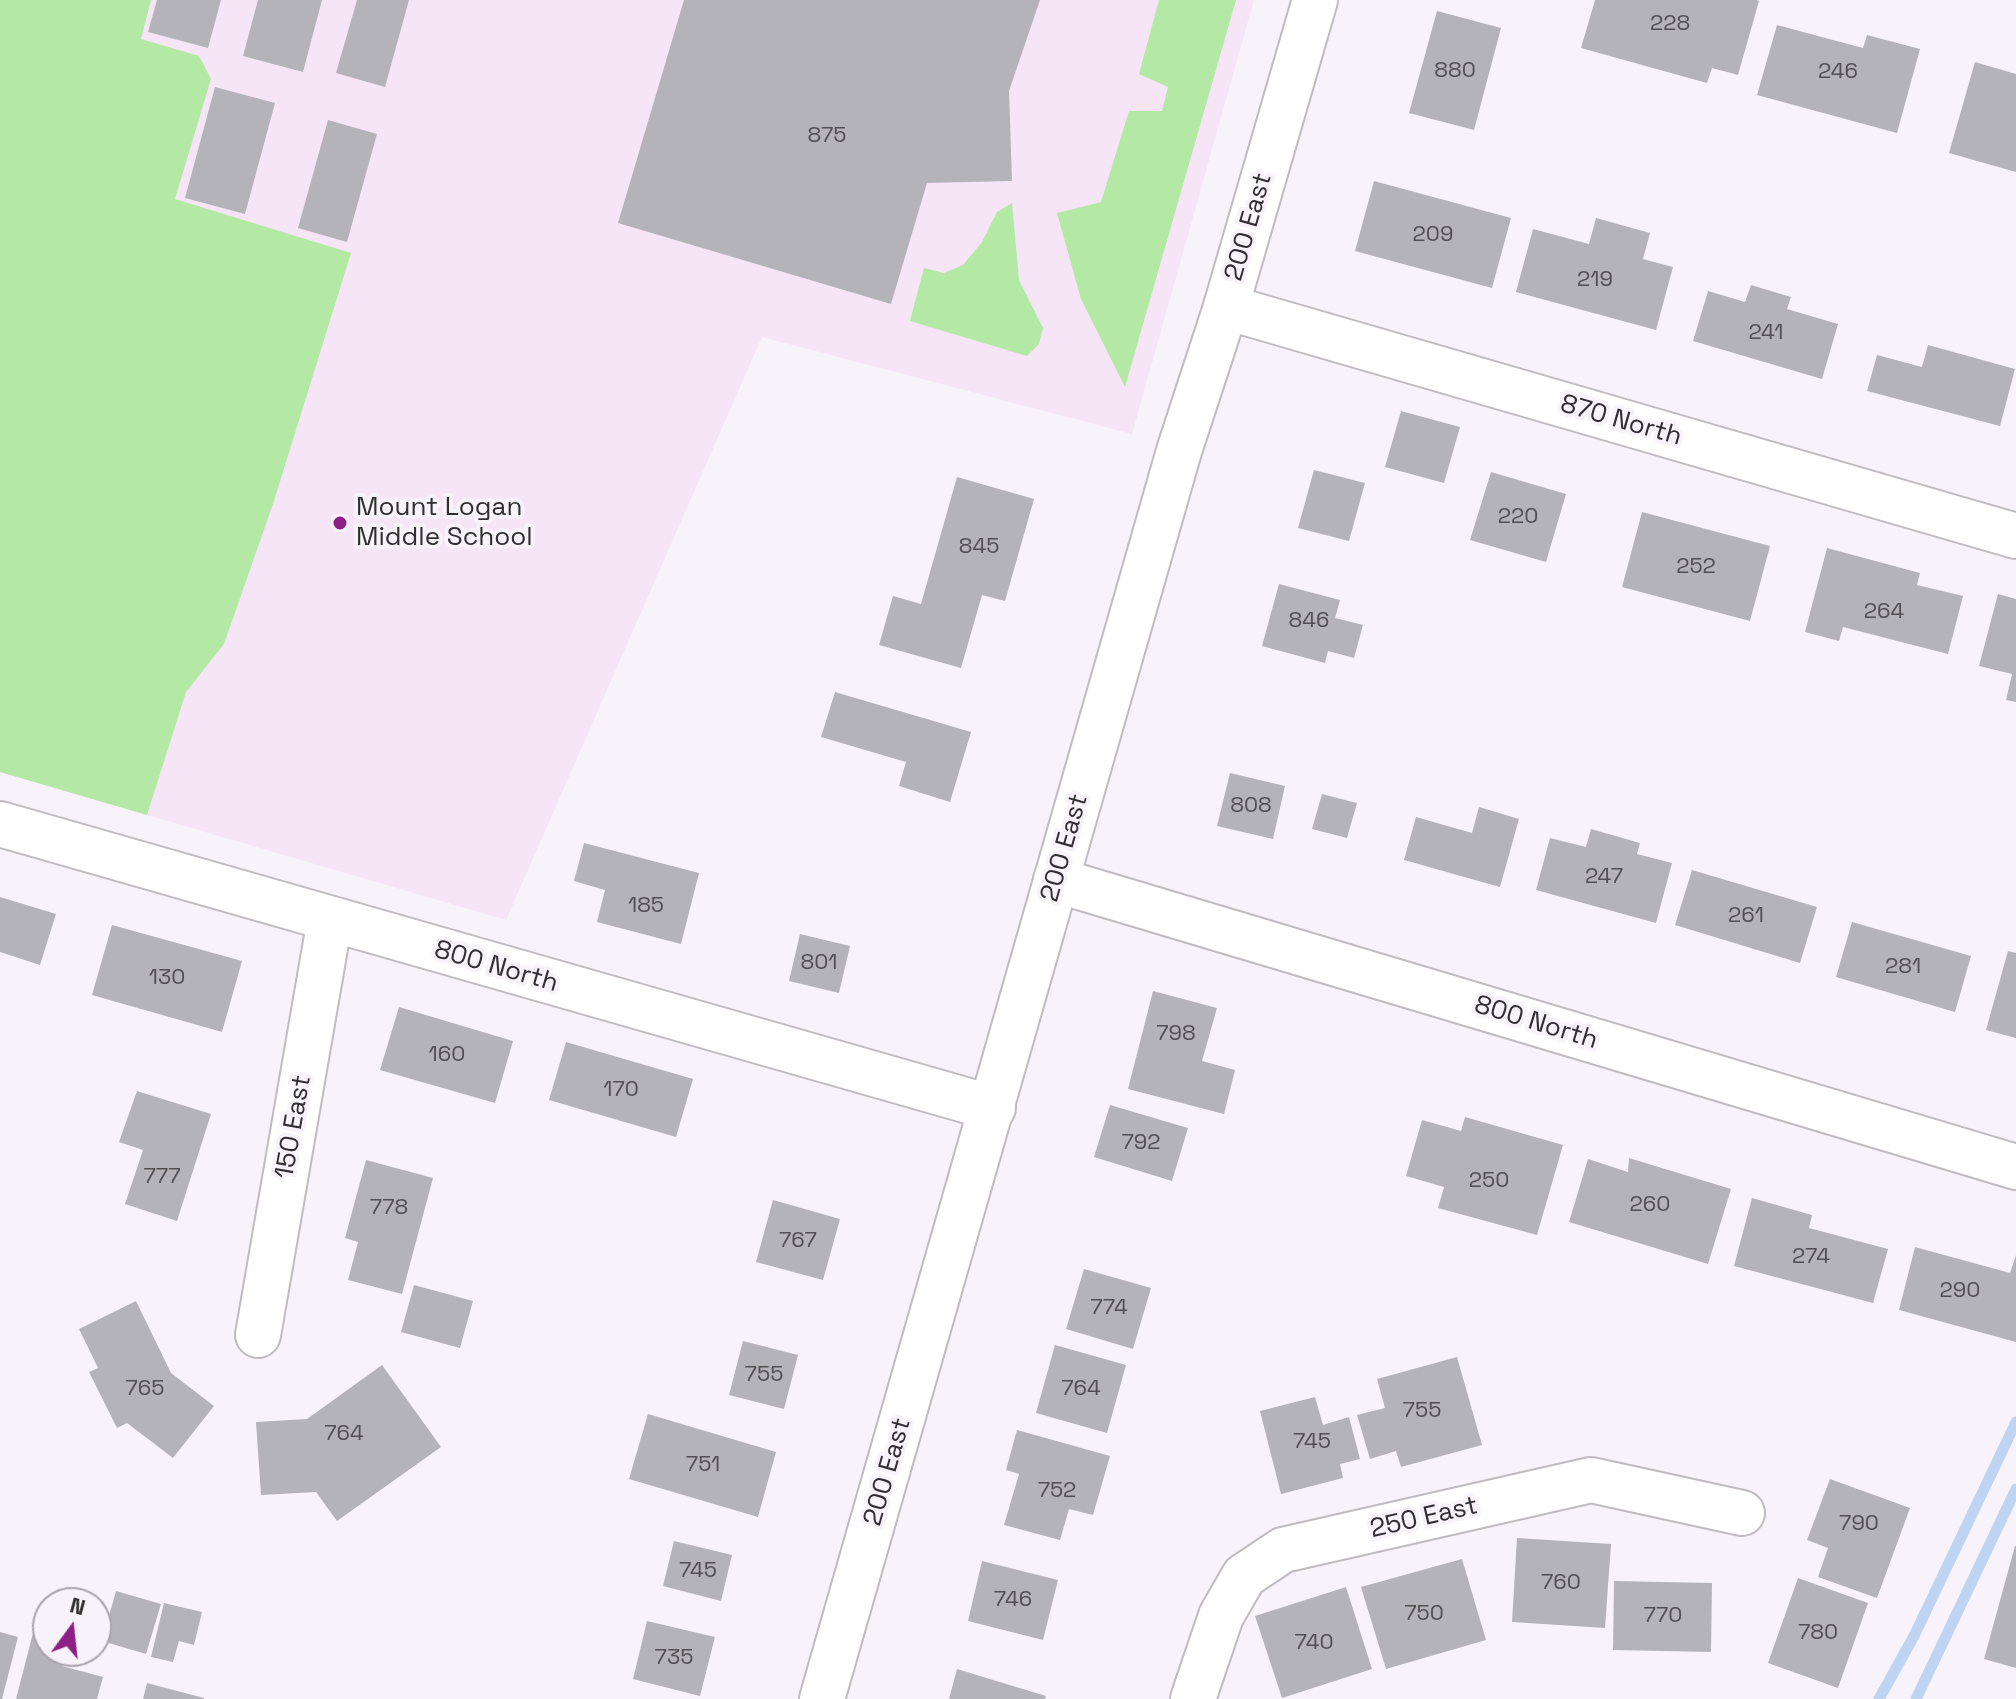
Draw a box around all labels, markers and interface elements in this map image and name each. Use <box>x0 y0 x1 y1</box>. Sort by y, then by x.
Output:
house number: 228 <box>1650 11 1690 37</box>
house number: 880 <box>1434 58 1476 84</box>
house number: 246 <box>1818 59 1858 85</box>
house number: 875 <box>807 123 847 149</box>
street label: 200 East <box>1219 170 1279 284</box>
house number: 209 <box>1413 222 1453 248</box>
house number: 219 <box>1577 267 1613 293</box>
house number: 241 <box>1748 320 1784 346</box>
street label: 870 North <box>1557 389 1685 453</box>
place label: Mount Logan Middle School <box>356 492 533 554</box>
house number: 220 <box>1498 504 1538 530</box>
marker: Mount Logan Middle School <box>331 514 349 532</box>
house number: 845 <box>959 534 999 560</box>
house number: 252 <box>1676 554 1716 580</box>
house number: 264 <box>1864 599 1904 625</box>
house number: 846 <box>1289 608 1329 634</box>
street label: 200 East <box>1035 791 1095 905</box>
house number: 808 <box>1230 793 1272 819</box>
house number: 247 <box>1585 864 1623 890</box>
house number: 185 <box>628 893 664 919</box>
house number: 261 <box>1728 903 1764 929</box>
street label: 800 North <box>431 934 561 1000</box>
house number: 801 <box>800 950 838 976</box>
house number: 281 <box>1885 954 1921 980</box>
house number: 130 <box>149 965 185 991</box>
street label: 800 North <box>1471 989 1601 1057</box>
house number: 798 <box>1156 1021 1196 1047</box>
house number: 160 <box>429 1042 465 1068</box>
street label: 150 East <box>270 1073 318 1181</box>
house number: 170 <box>603 1077 639 1103</box>
house number: 792 <box>1121 1130 1161 1156</box>
house number: 777 <box>143 1164 181 1190</box>
house number: 250 <box>1469 1168 1509 1194</box>
house number: 260 <box>1630 1192 1670 1218</box>
house number: 778 <box>370 1195 408 1221</box>
house number: 767 <box>779 1228 817 1254</box>
house number: 274 <box>1792 1244 1830 1270</box>
house number: 290 <box>1940 1278 1980 1304</box>
house number: 774 <box>1090 1295 1128 1321</box>
house number: 755 <box>745 1362 783 1388</box>
house number: 765 <box>126 1376 164 1402</box>
house number: 764 <box>1061 1376 1101 1402</box>
house number: 755 <box>1403 1398 1441 1424</box>
street label: 200 East <box>858 1415 918 1529</box>
house number: 764 <box>324 1421 364 1447</box>
house number: 745 <box>1293 1429 1331 1455</box>
house number: 751 <box>686 1452 720 1478</box>
house number: 752 <box>1038 1478 1076 1504</box>
street label: 250 East <box>1367 1490 1481 1546</box>
house number: 790 <box>1839 1511 1879 1537</box>
house number: 745 <box>679 1558 717 1584</box>
house number: 760 <box>1541 1570 1581 1596</box>
north arrow <box>32 1587 112 1667</box>
house number: 746 <box>994 1587 1032 1613</box>
text: N <box>67 1590 88 1621</box>
house number: 750 <box>1404 1601 1444 1627</box>
house number: 770 <box>1644 1603 1682 1629</box>
house number: 780 <box>1798 1620 1838 1646</box>
house number: 740 <box>1295 1630 1333 1656</box>
house number: 735 <box>655 1645 693 1671</box>

